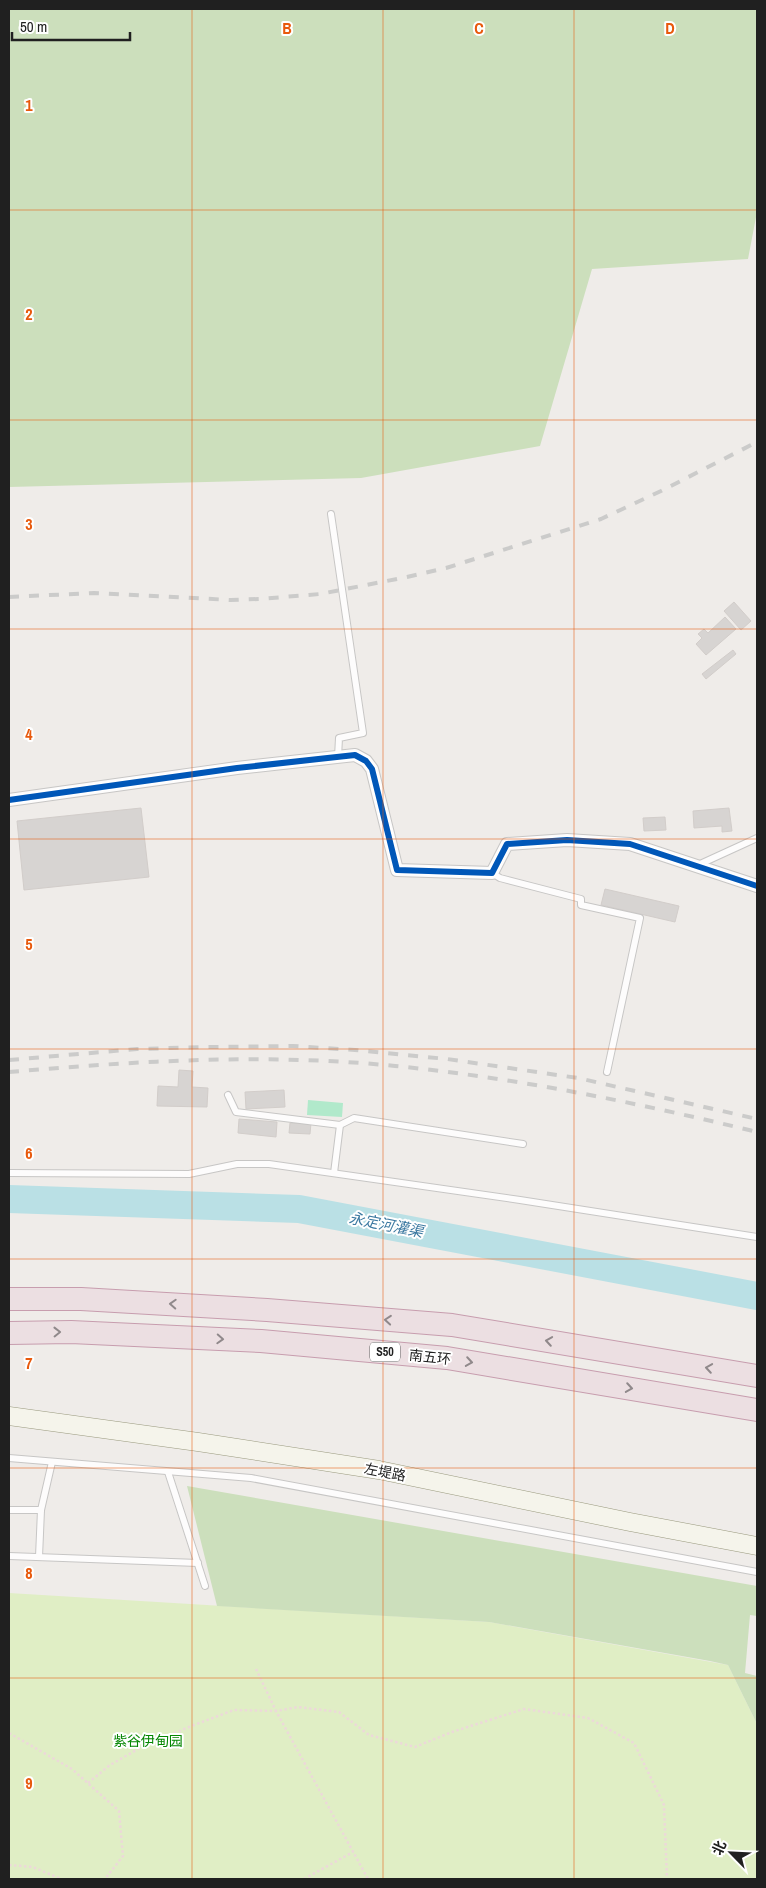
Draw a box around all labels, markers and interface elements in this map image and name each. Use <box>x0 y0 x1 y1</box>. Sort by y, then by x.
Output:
scale bar <box>12 10 130 42</box>
text: 50 m <box>20 16 47 37</box>
text: B <box>282 17 292 39</box>
text: C <box>474 17 484 39</box>
text: D <box>665 17 675 39</box>
text: 1 <box>25 94 33 116</box>
text: 2 <box>25 303 33 325</box>
text: 3 <box>25 513 33 535</box>
text: 4 <box>25 723 33 745</box>
text: 5 <box>25 933 33 955</box>
text: 6 <box>25 1142 33 1164</box>
water label: 永定河灌渠 <box>347 1207 427 1242</box>
one-way arrow <box>169 1299 177 1310</box>
one-way arrow <box>384 1315 392 1326</box>
one-way arrow <box>54 1327 62 1337</box>
one-way arrow <box>216 1334 224 1345</box>
one-way arrow <box>544 1337 553 1347</box>
road number: S50 <box>370 1342 400 1361</box>
street label: 南五环 <box>408 1346 452 1368</box>
text: 7 <box>25 1352 33 1374</box>
one-way arrow <box>464 1356 473 1366</box>
one-way arrow <box>705 1363 714 1373</box>
one-way arrow <box>625 1383 633 1393</box>
street label: 左堤路 <box>363 1459 407 1485</box>
text: 8 <box>25 1562 33 1584</box>
park label: 紫谷伊甸园 <box>113 1732 183 1750</box>
text: 9 <box>25 1772 33 1794</box>
north arrow <box>706 1828 756 1878</box>
text: 北 <box>708 1838 730 1858</box>

